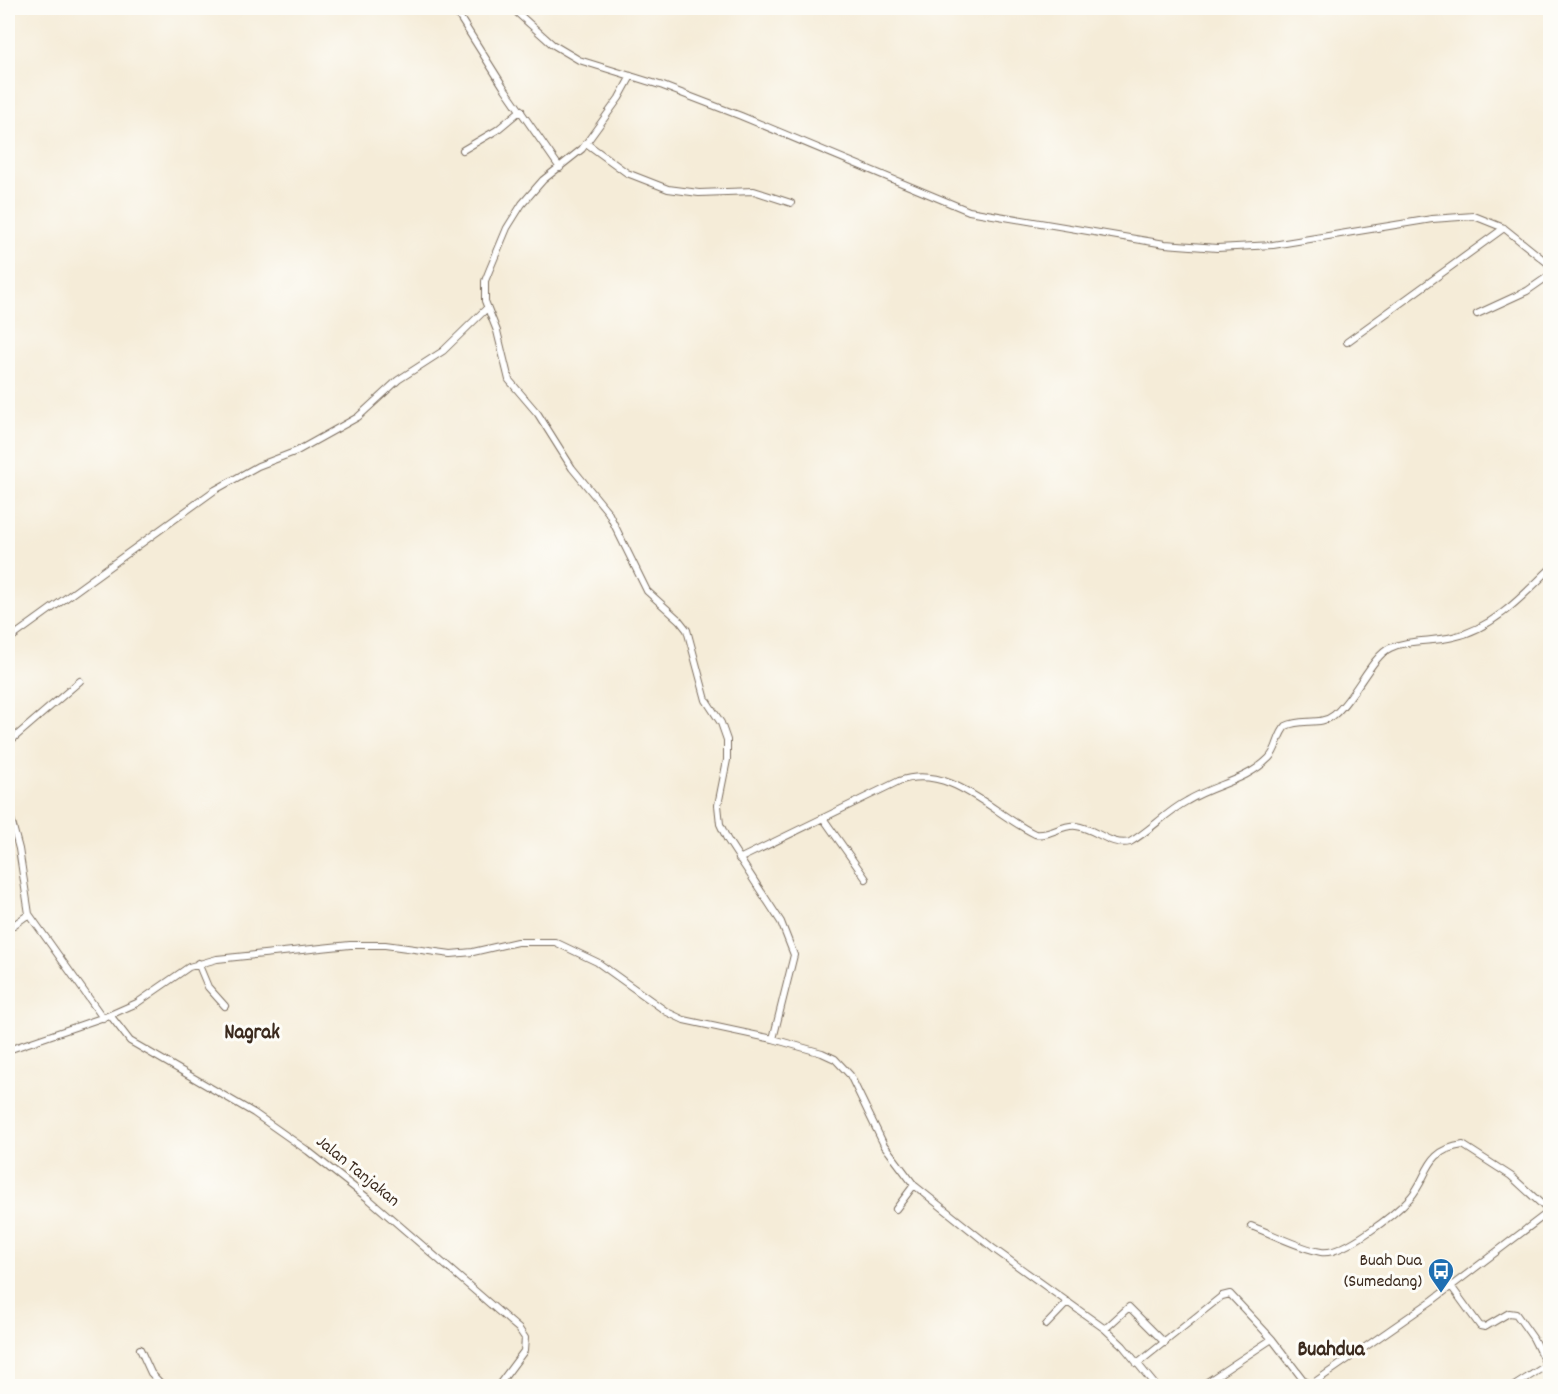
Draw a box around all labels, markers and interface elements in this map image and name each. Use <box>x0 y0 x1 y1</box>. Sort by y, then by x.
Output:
district label: Nagrak <box>224 1019 280 1049</box>
street label: Jalan Tanjakan <box>310 1130 404 1214</box>
place label: Buah Dua (Sumedang) <box>1344 1249 1423 1295</box>
bus stop icon: Buah Dua (Sumedang) <box>1426 1256 1456 1294</box>
district label: Buahdua <box>1297 1336 1366 1366</box>

